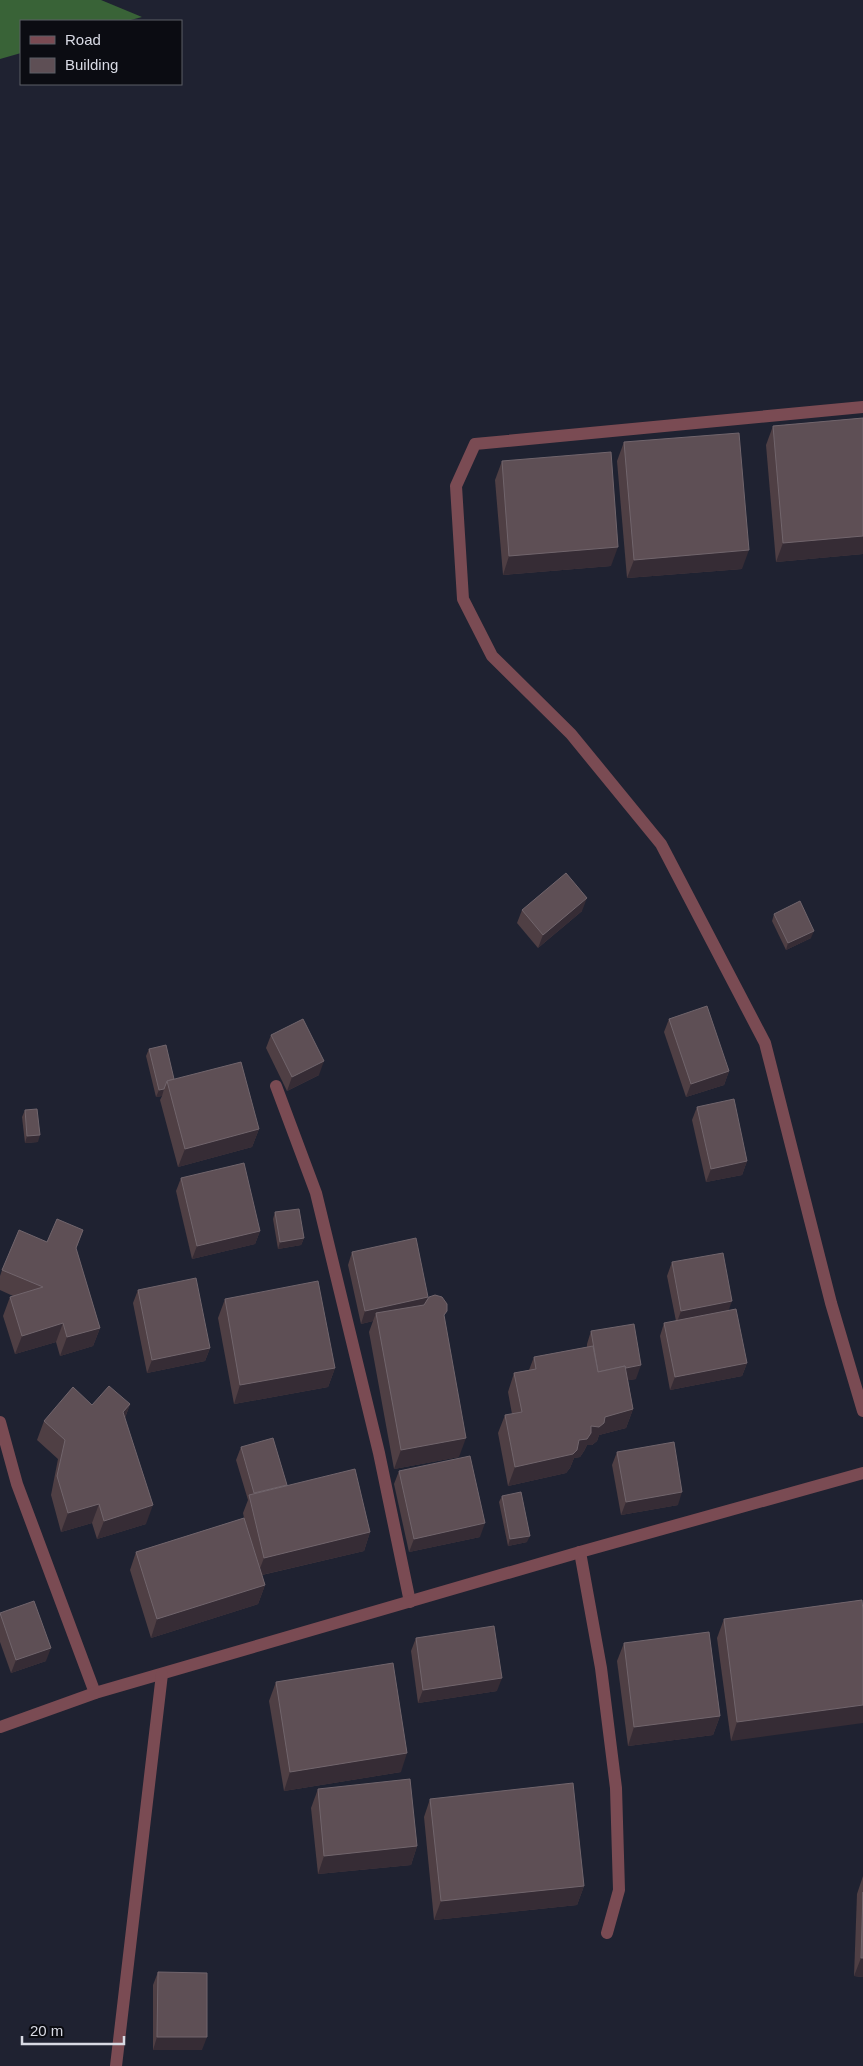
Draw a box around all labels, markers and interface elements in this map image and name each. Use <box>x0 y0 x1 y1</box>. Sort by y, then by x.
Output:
legend <box>20 20 182 85</box>
text: Road <box>65 31 101 48</box>
text: Building <box>65 56 118 73</box>
scale bar <box>22 2014 125 2046</box>
text: 20 m <box>30 2022 63 2039</box>

